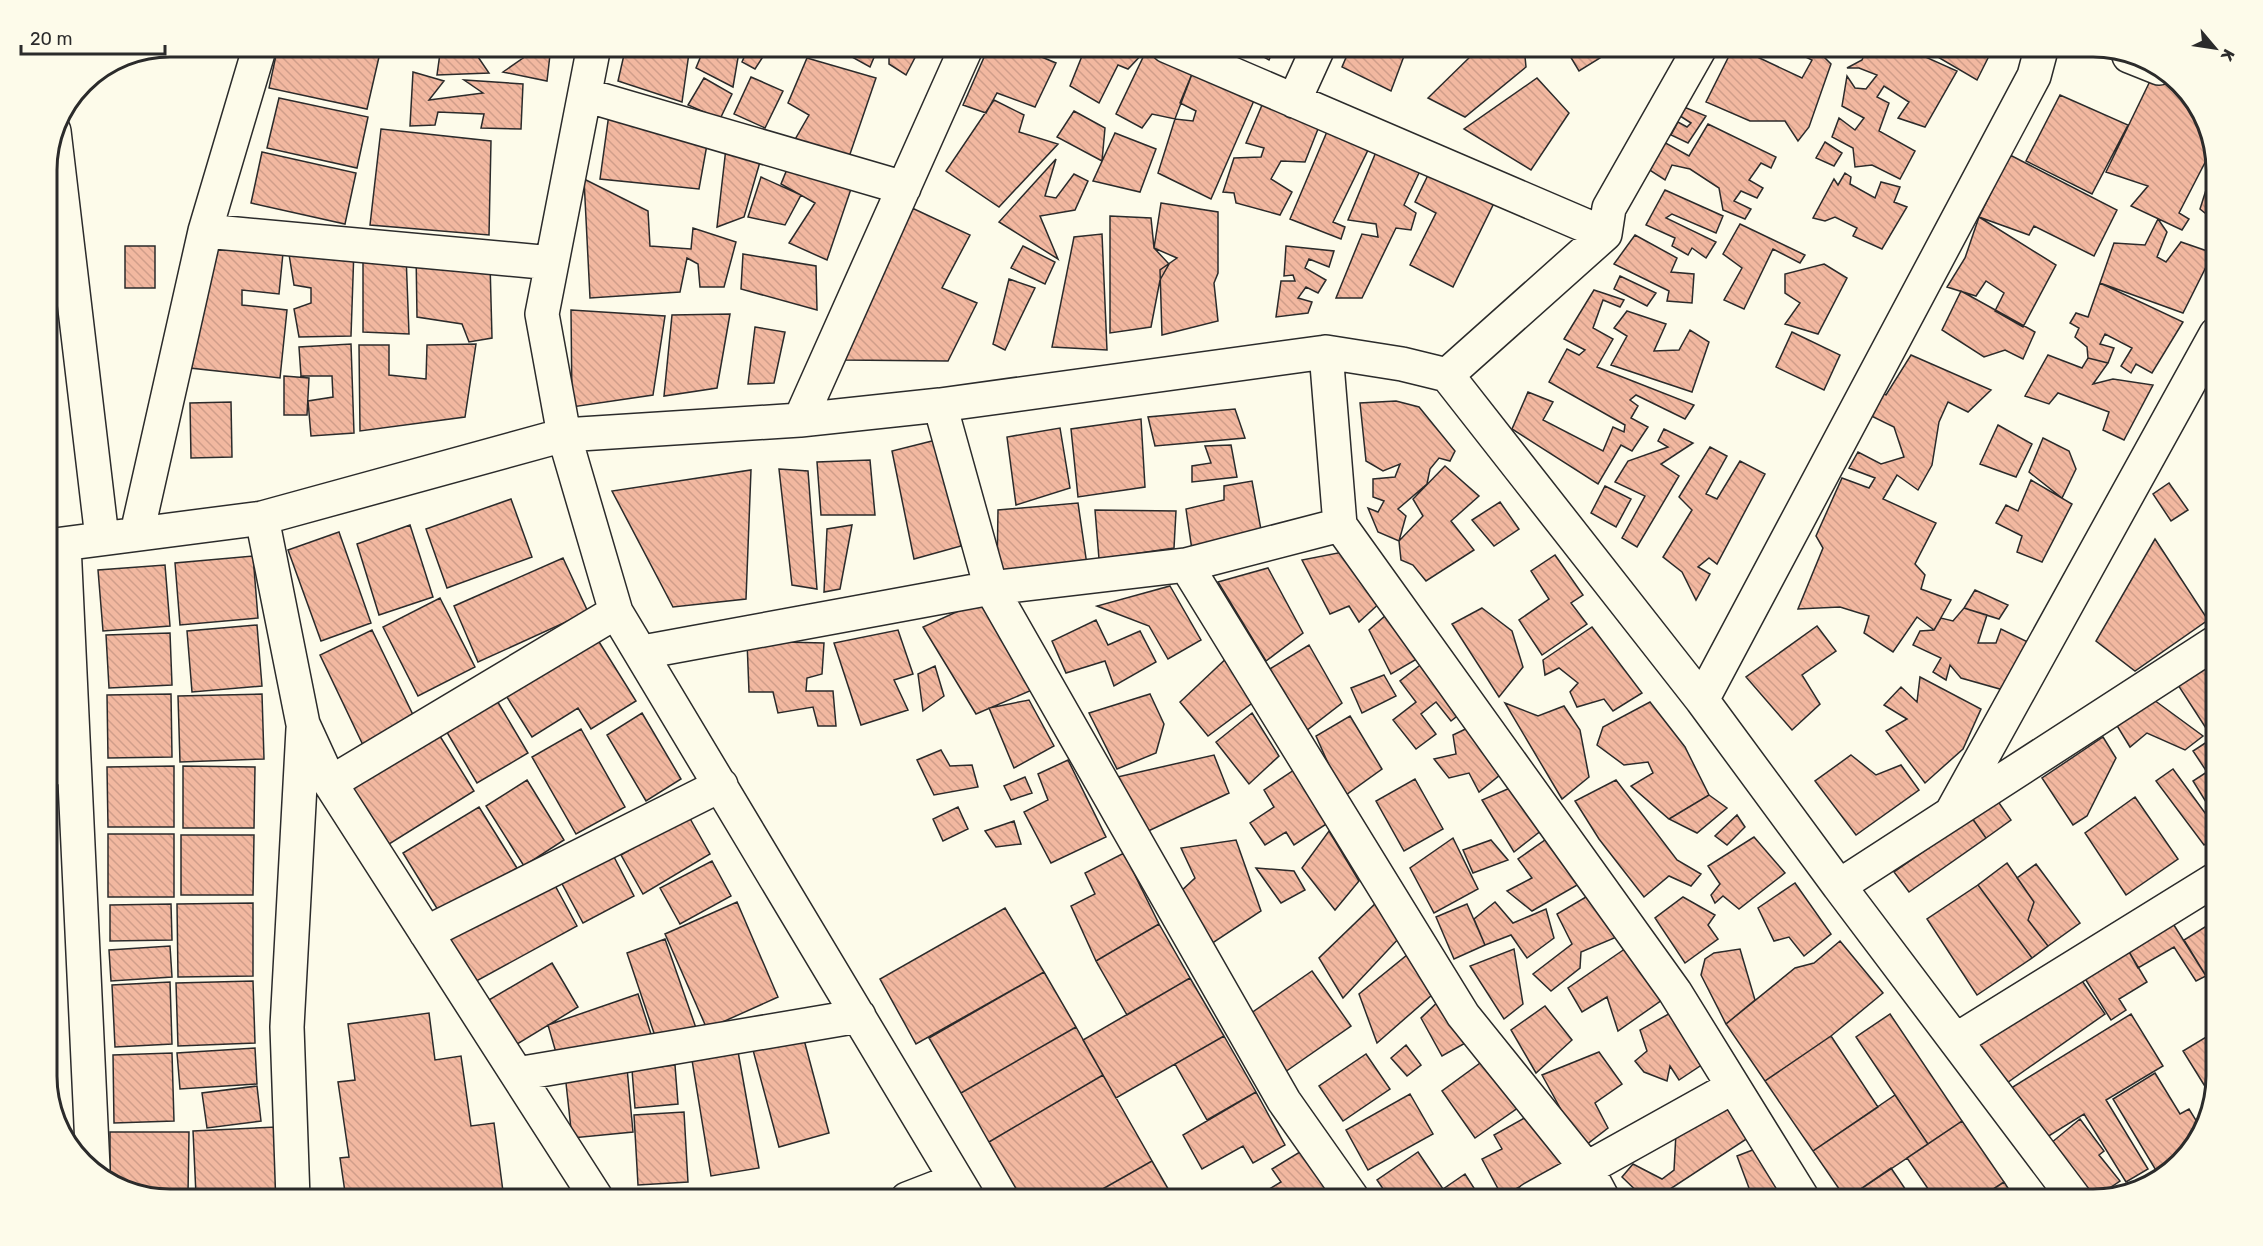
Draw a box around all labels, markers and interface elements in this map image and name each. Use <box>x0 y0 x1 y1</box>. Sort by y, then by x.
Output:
scale bar <box>21 18 165 56</box>
north arrow <box>2185 18 2245 78</box>
text: 20 m <box>30 28 72 50</box>
text: K <box>2217 46 2239 65</box>

